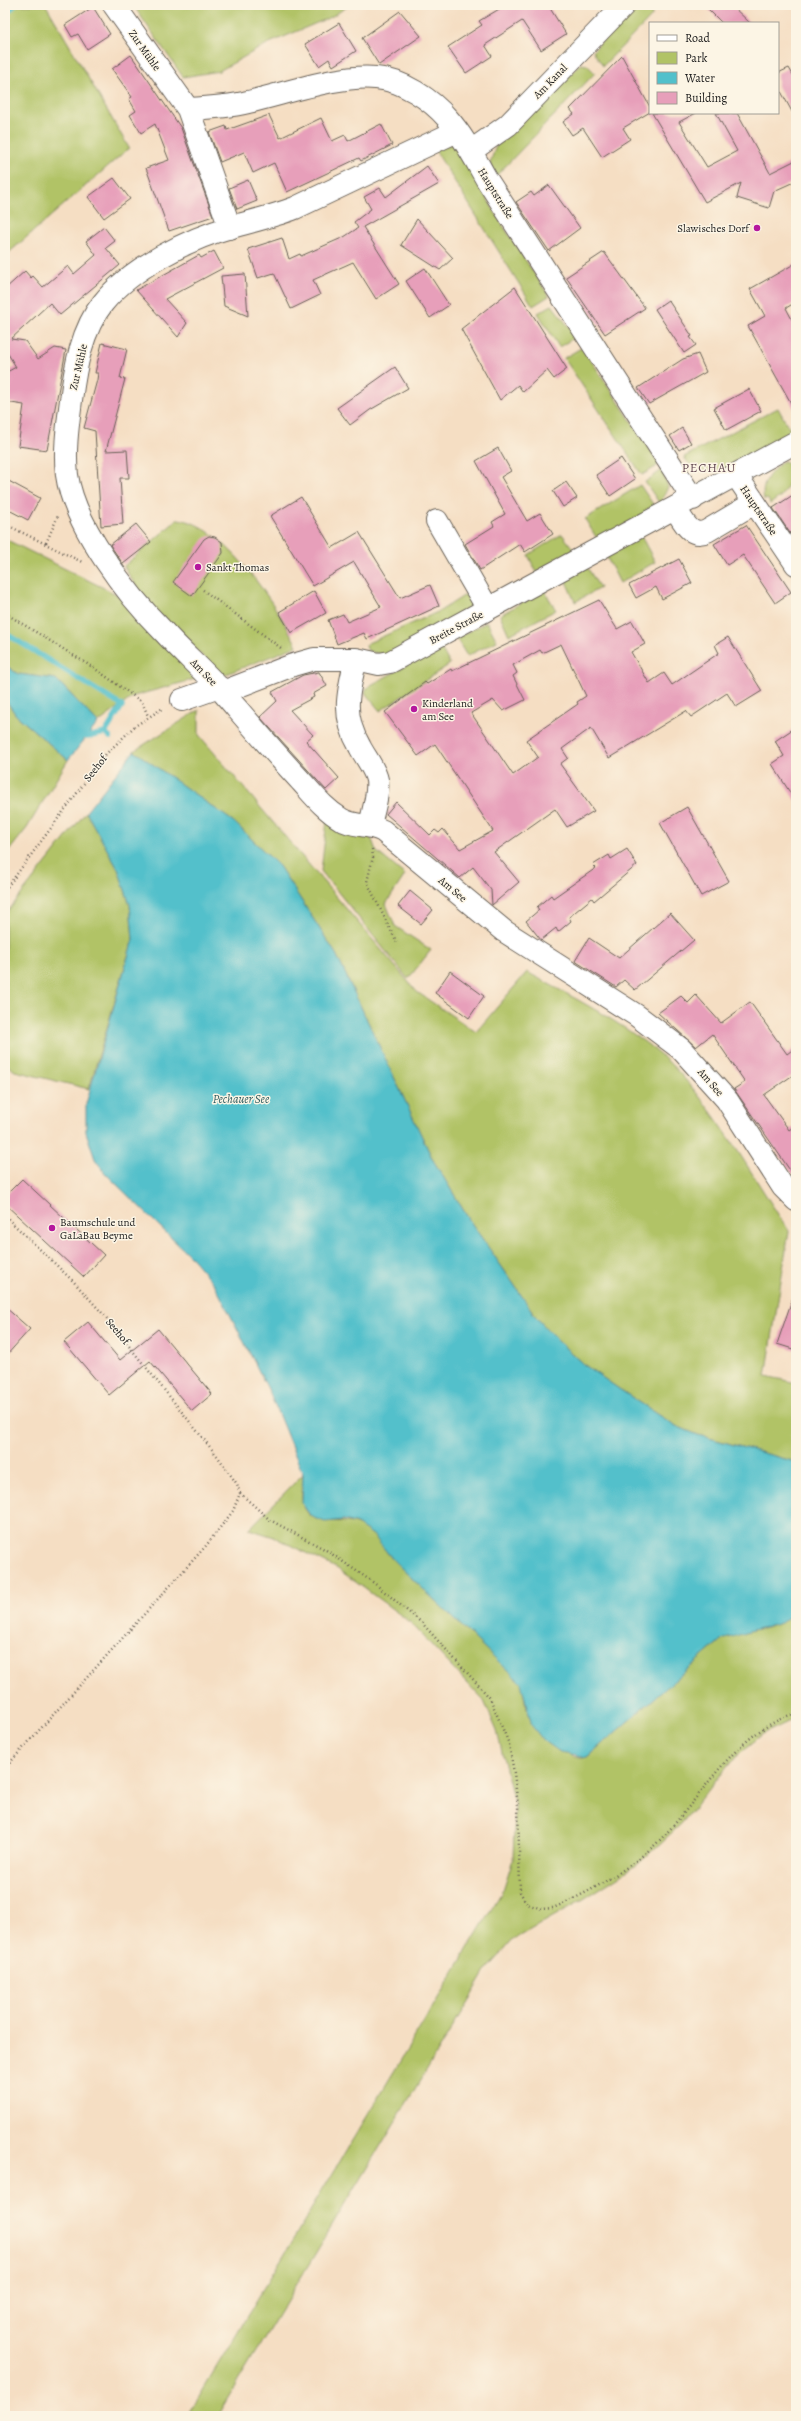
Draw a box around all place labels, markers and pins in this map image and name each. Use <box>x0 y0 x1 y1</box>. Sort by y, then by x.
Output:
place label: Slawisches Dorf <box>677 221 750 236</box>
marker: Slawisches Dorf <box>752 223 762 233</box>
place label: Sankt Thomas <box>206 560 269 575</box>
marker: Sankt Thomas <box>193 562 203 572</box>
place label: Kinderland am See <box>422 696 473 724</box>
marker: Kinderland am See <box>409 704 419 714</box>
place label: Baumschule und GaLaBau Beyme <box>60 1215 135 1243</box>
marker: Baumschule und GaLaBau Beyme <box>47 1223 57 1233</box>

